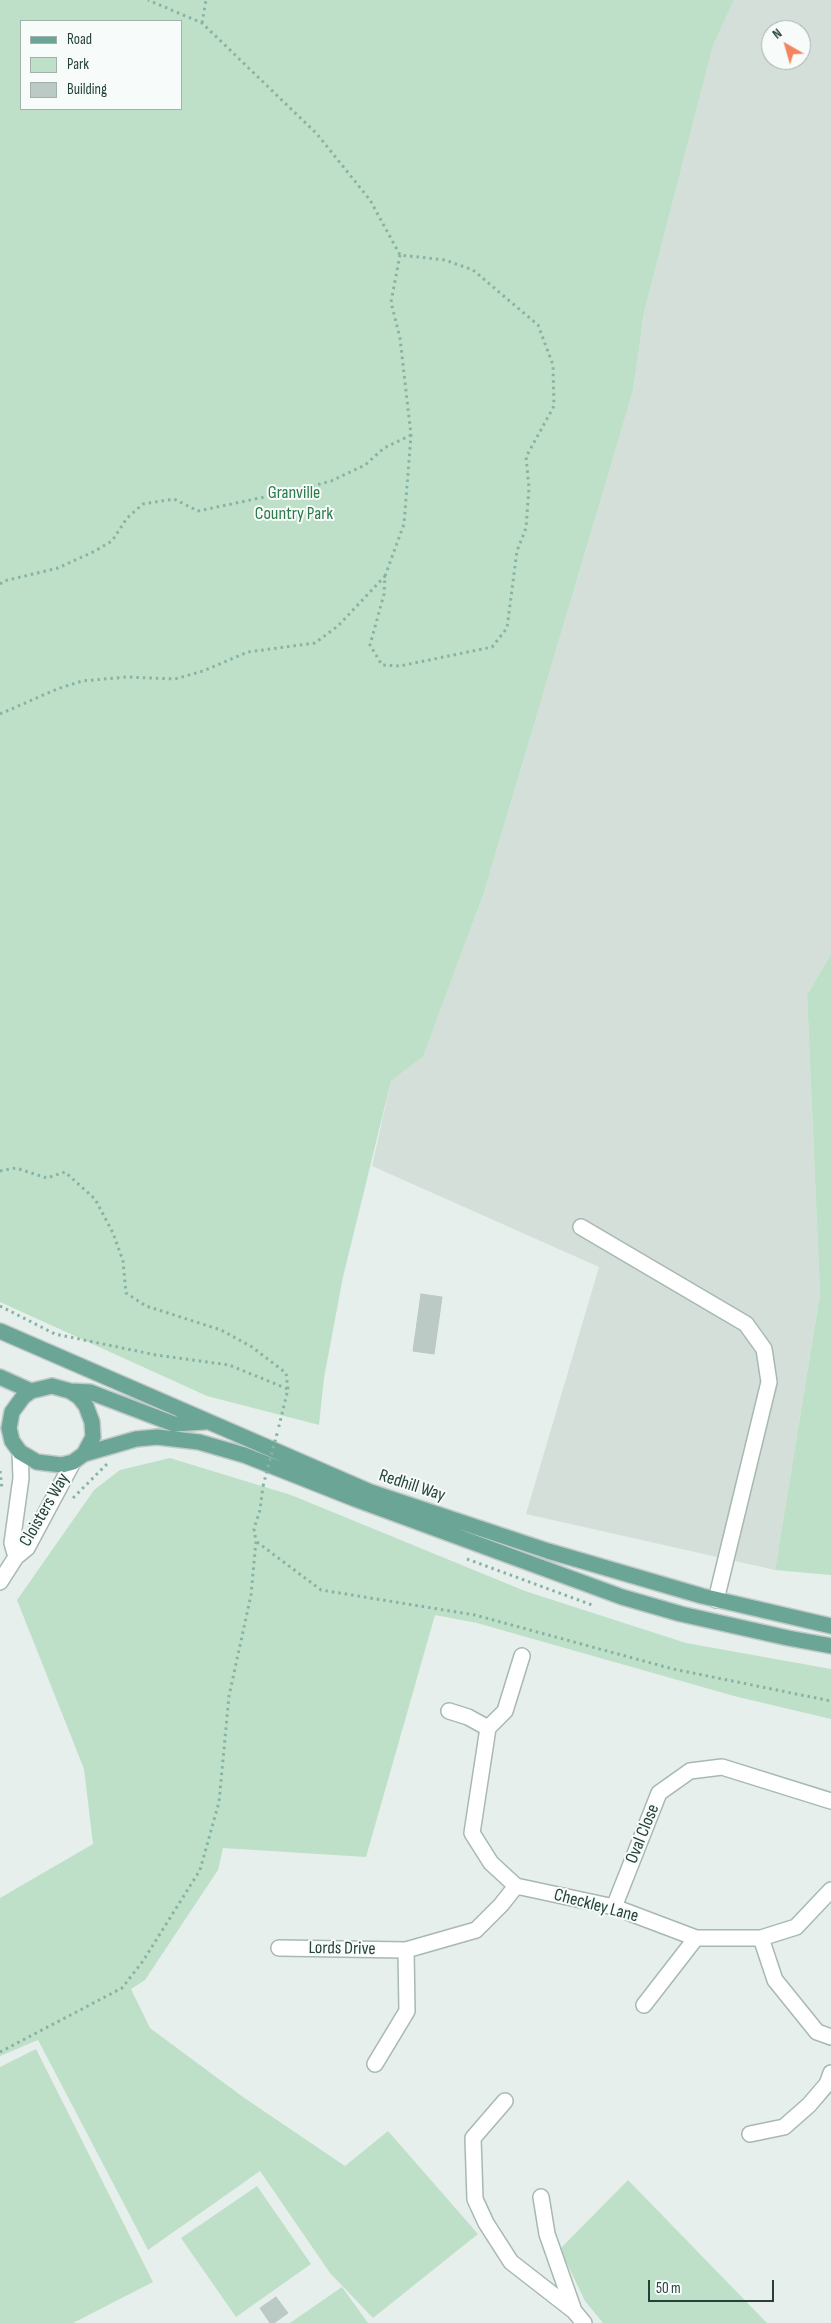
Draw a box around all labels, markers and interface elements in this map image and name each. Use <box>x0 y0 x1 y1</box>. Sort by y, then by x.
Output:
legend <box>20 20 182 110</box>
north arrow <box>761 20 811 70</box>
text: N <box>769 25 785 43</box>
text: Road <box>67 30 92 49</box>
text: Park <box>67 55 89 74</box>
text: Building <box>67 80 107 99</box>
park label: Granville Country Park <box>255 482 333 524</box>
street label: Redhill Way <box>376 1465 448 1507</box>
street label: Cloisters Way <box>15 1469 75 1551</box>
street label: Oval Close <box>621 1801 665 1867</box>
street label: Checkley Lane <box>551 1884 641 1928</box>
street label: Lords Drive <box>308 1938 376 1960</box>
scale bar <box>651 2270 777 2302</box>
text: 50 m <box>656 2279 681 2298</box>

